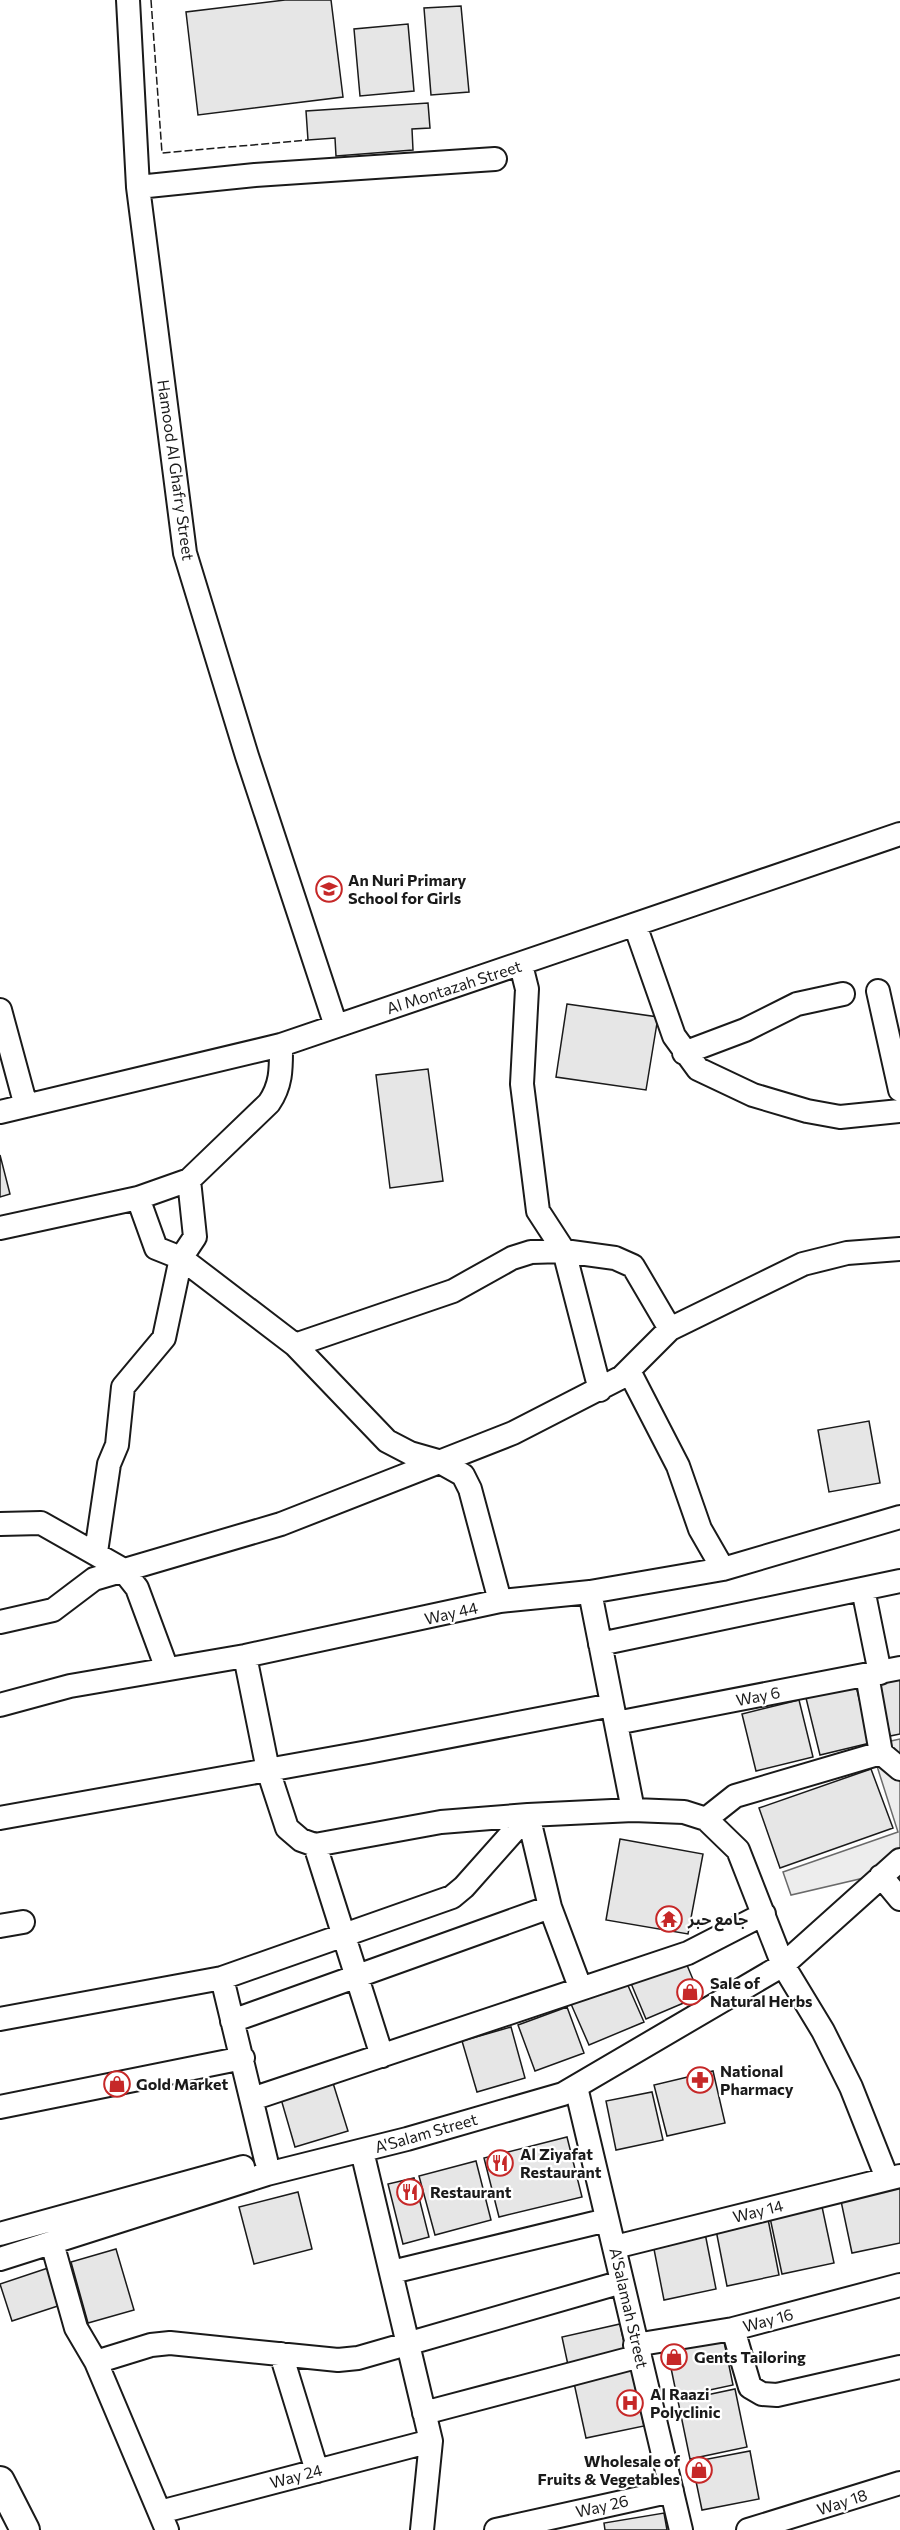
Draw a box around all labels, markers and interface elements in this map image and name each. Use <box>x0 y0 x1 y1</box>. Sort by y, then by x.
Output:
street label: Hamood Al Ghafry Street <box>154 378 199 562</box>
place label: An Nuri Primary School for Girls <box>348 870 466 907</box>
school or university icon: An Nuri Primary School for Girls <box>314 874 344 904</box>
street label: Al Montazah Street <box>384 956 524 1017</box>
street label: Way 44 <box>422 1597 480 1628</box>
street label: Way 6 <box>734 1682 782 1709</box>
temple icon: جامع حبر <box>654 1904 684 1934</box>
place label: جامع حبر <box>687 1909 748 1932</box>
place label: Sale of Natural Herbs <box>710 1973 812 2010</box>
shop icon: Sale of Natural Herbs <box>675 1977 705 2007</box>
place label: National Pharmacy <box>720 2061 794 2098</box>
pharmacy icon: National Pharmacy <box>685 2065 715 2095</box>
shop icon: Gold Market <box>102 2069 132 2099</box>
place label: Gold Market <box>136 2074 228 2093</box>
street label: A'Salam Street <box>372 2109 480 2156</box>
place label: Al Ziyafat Restaurant <box>520 2144 602 2181</box>
restaurant icon: Al Ziyafat Restaurant <box>485 2148 515 2178</box>
restaurant icon: Restaurant <box>395 2177 425 2207</box>
place label: Restaurant <box>430 2182 512 2201</box>
street label: Way 14 <box>731 2195 786 2226</box>
street label: A'Salamah Street <box>606 2246 653 2371</box>
street label: Way 16 <box>741 2304 795 2335</box>
shop icon: Gents Tailoring <box>659 2342 689 2372</box>
place label: Gents Tailoring <box>694 2347 806 2366</box>
place label: Al Raazi Polyclinic <box>650 2384 721 2421</box>
hospital icon: Al Raazi Polyclinic <box>615 2388 645 2418</box>
place label: Wholesale of Fruits & Vegetables <box>538 2451 680 2488</box>
shop icon: Wholesale of Fruits & Vegetables <box>684 2455 714 2485</box>
street label: Way 24 <box>268 2459 324 2492</box>
street label: Way 18 <box>814 2485 869 2519</box>
street label: Way 26 <box>574 2490 630 2521</box>

